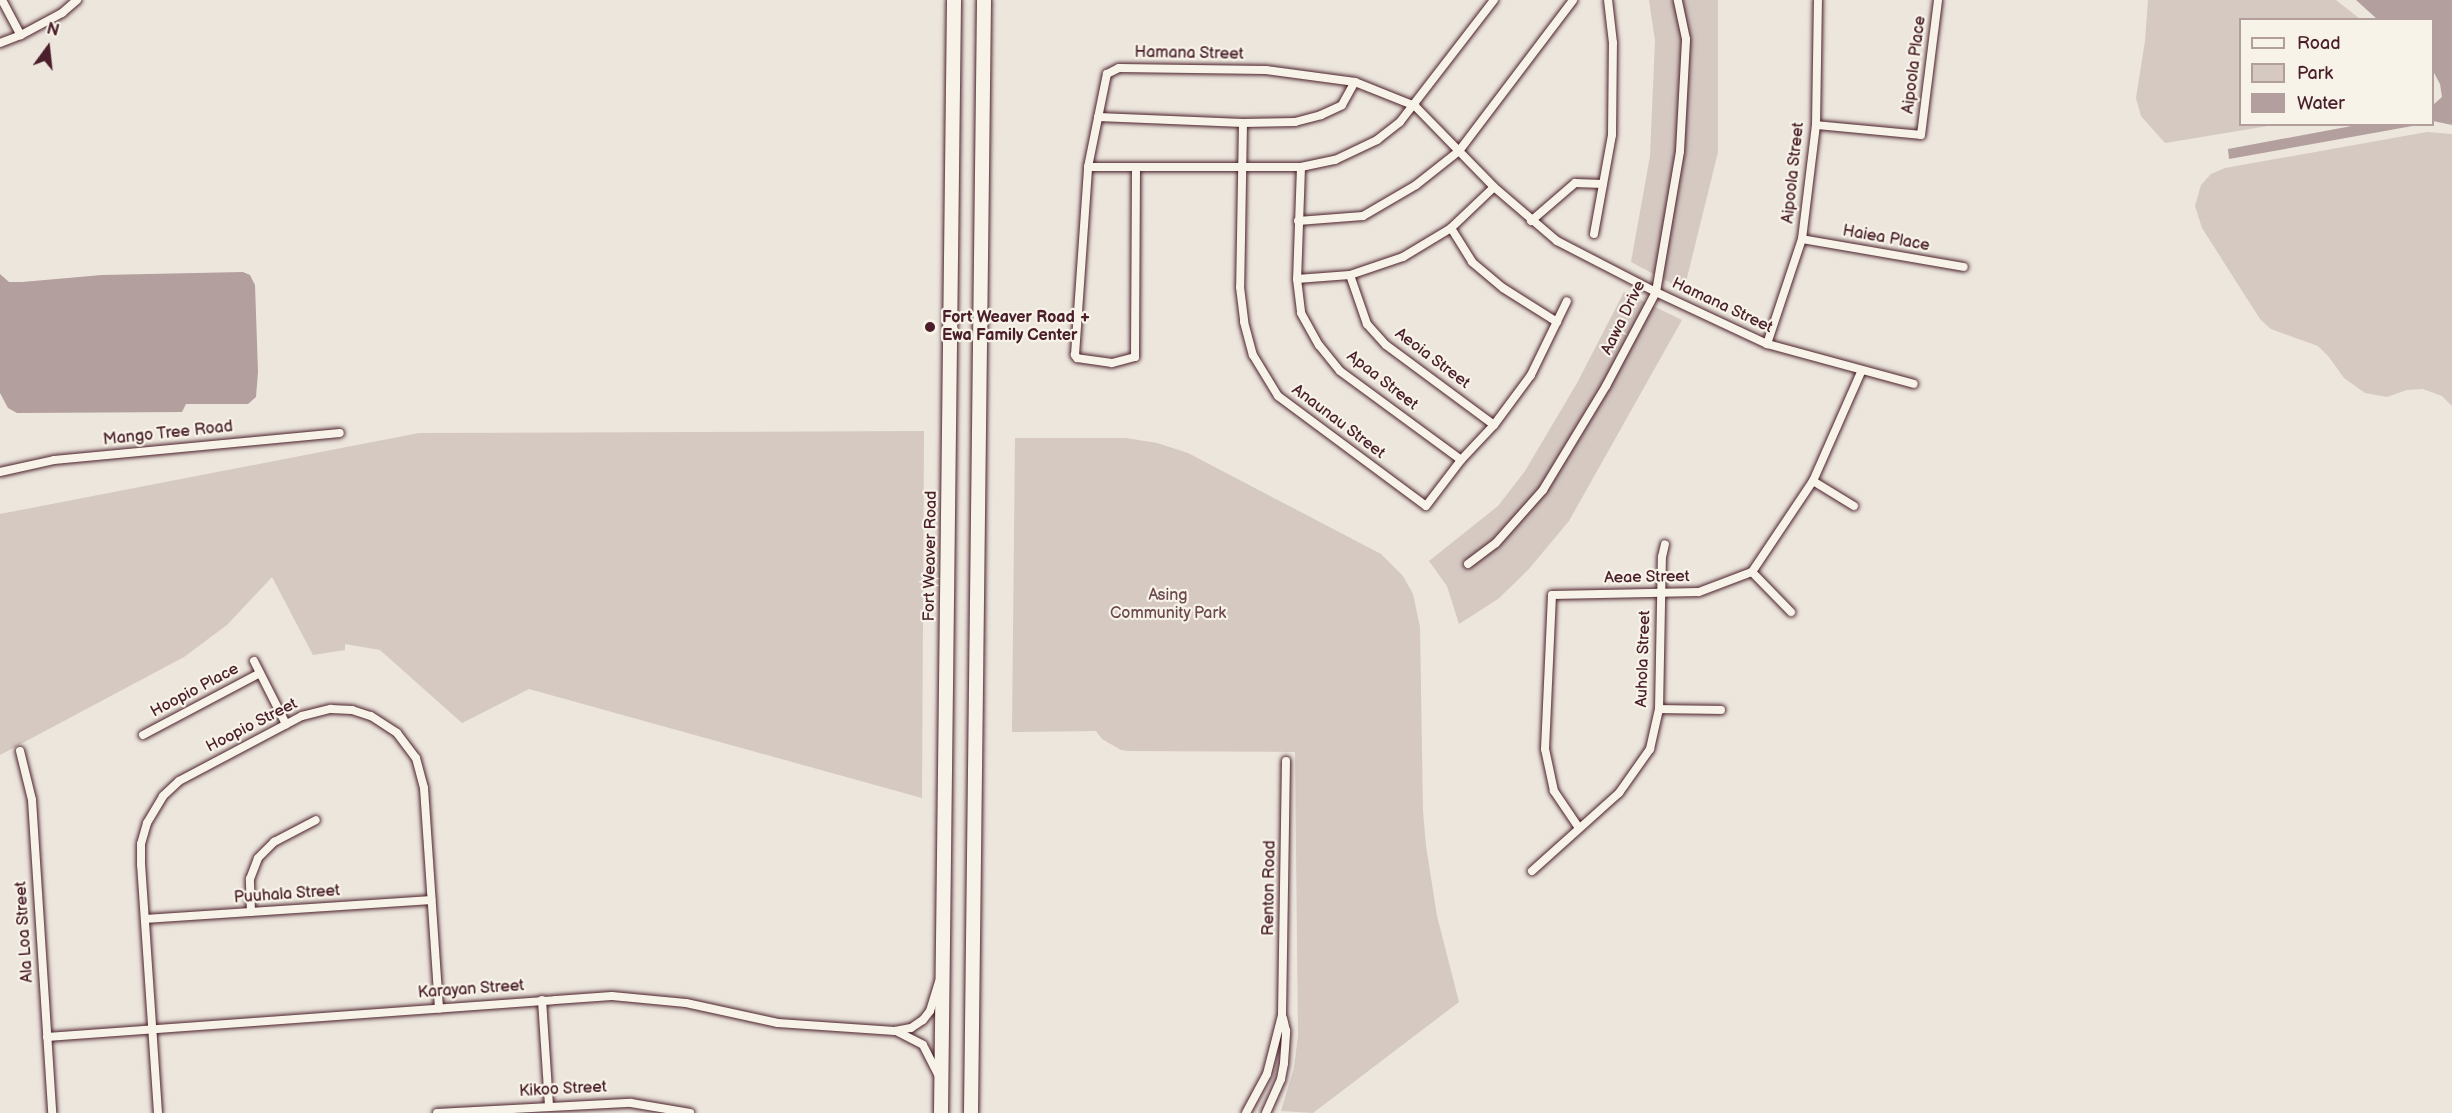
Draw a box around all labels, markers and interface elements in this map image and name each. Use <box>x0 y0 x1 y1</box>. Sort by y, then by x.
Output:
street label: Aipoola Place <box>1899 15 1931 115</box>
north arrow <box>18 18 78 78</box>
legend <box>2239 18 2434 126</box>
text: N <box>45 19 61 41</box>
text: Road <box>2297 33 2341 54</box>
street label: Hamana Street <box>1134 43 1244 65</box>
text: Park <box>2297 63 2333 84</box>
text: Water <box>2297 93 2345 114</box>
street label: Aipoola Street <box>1779 121 1809 225</box>
street label: Haiea Place <box>1841 222 1931 256</box>
street label: Hamana Street <box>1668 274 1776 338</box>
street label: Aawa Drive <box>1598 278 1650 358</box>
place label: Fort Weaver Road + Ewa Family Center <box>942 308 1091 346</box>
marker: Fort Weaver Road + Ewa Family Center <box>923 320 937 334</box>
street label: Aeoia Street <box>1391 325 1473 393</box>
street label: Apaa Street <box>1342 347 1422 415</box>
street label: Anaunau Street <box>1287 381 1389 463</box>
street label: Mango Tree Road <box>102 418 234 450</box>
street label: Fort Weaver Road <box>920 490 942 622</box>
street label: Aeae Street <box>1604 568 1690 588</box>
park label: Asing Community Park <box>1109 586 1227 624</box>
street label: Auhola Street <box>1633 610 1655 708</box>
street label: Hoopio Place <box>148 660 242 722</box>
street label: Hoopio Street <box>203 695 301 757</box>
street label: Renton Road <box>1260 840 1280 936</box>
street label: Ala Loa Street <box>12 881 38 983</box>
street label: Puuhala Street <box>233 882 341 908</box>
street label: Karayan Street <box>417 977 525 1003</box>
street label: Kikoo Street <box>519 1078 607 1102</box>

